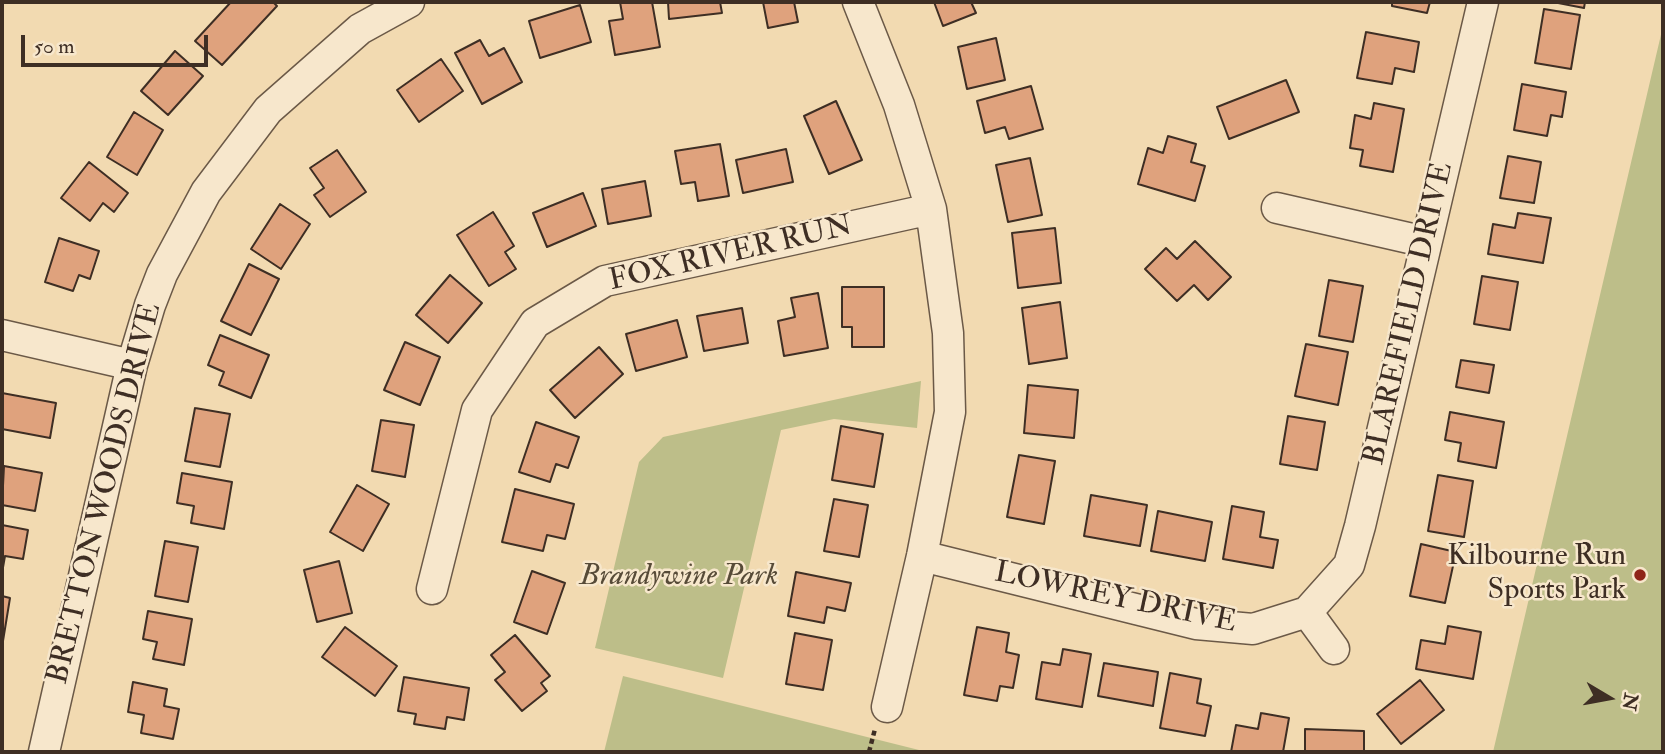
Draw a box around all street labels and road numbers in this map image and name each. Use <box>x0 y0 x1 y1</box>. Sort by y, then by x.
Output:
street label: BLAREFIELD DRIVE <box>1358 159 1462 469</box>
street label: FOX RIVER RUN <box>606 209 856 301</box>
street label: BRETTON WOODS DRIVE <box>41 300 171 688</box>
street label: LOWREY DRIVE <box>991 556 1239 642</box>

